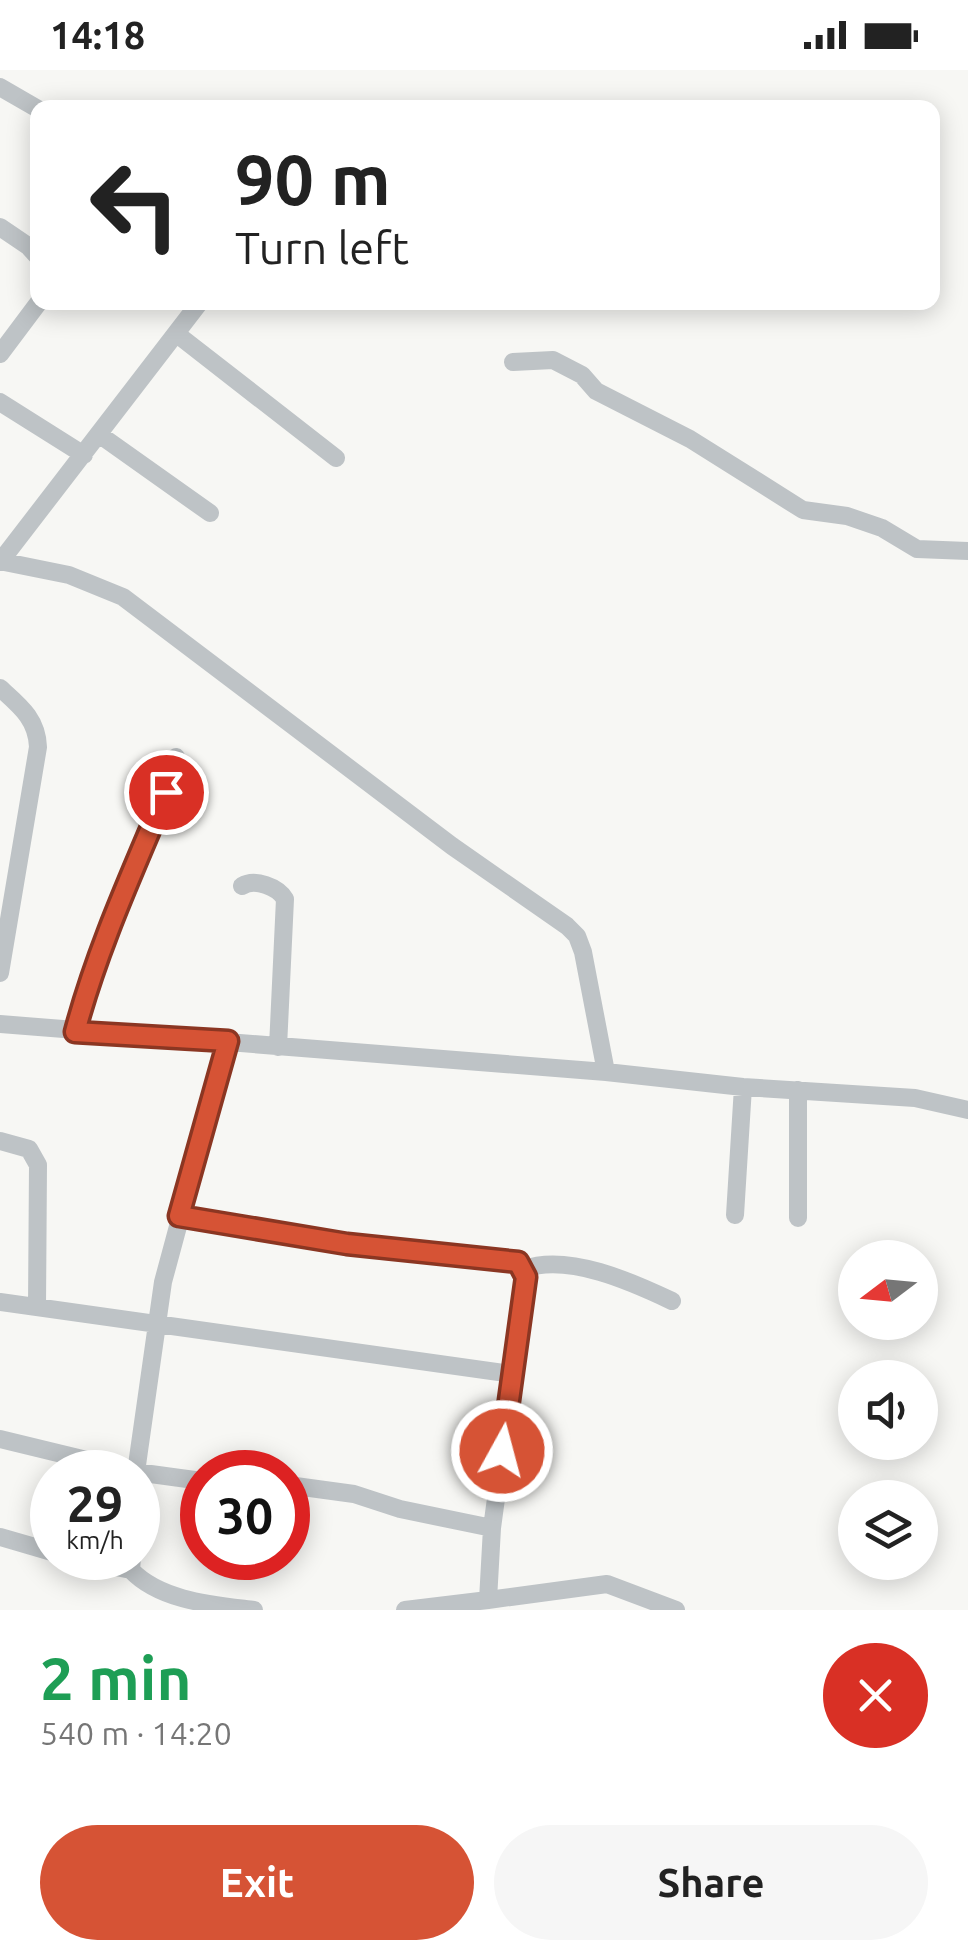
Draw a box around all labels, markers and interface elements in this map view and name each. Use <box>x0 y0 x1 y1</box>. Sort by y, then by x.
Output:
text: 14:18 <box>50 14 145 56</box>
icon: left <box>70 140 200 270</box>
text: 90 m <box>235 140 391 218</box>
text: Turn left <box>235 222 409 273</box>
pin <box>124 750 209 835</box>
icon: arrive <box>139 765 194 820</box>
north arrow <box>838 1240 938 1340</box>
map controls <box>838 1240 938 1580</box>
button: sound <box>838 1360 938 1460</box>
position arrow <box>450 1399 554 1503</box>
speed limit sign: 30 <box>180 1450 310 1580</box>
text: 29 <box>67 1475 123 1531</box>
button: layers <box>838 1480 938 1580</box>
text: km/h <box>66 1526 124 1554</box>
button: close <box>823 1643 928 1748</box>
text: 2 min <box>40 1644 192 1711</box>
text: 540 m · 14:20 <box>40 1715 232 1751</box>
button: Exit <box>40 1825 474 1940</box>
button: Share <box>494 1825 928 1940</box>

